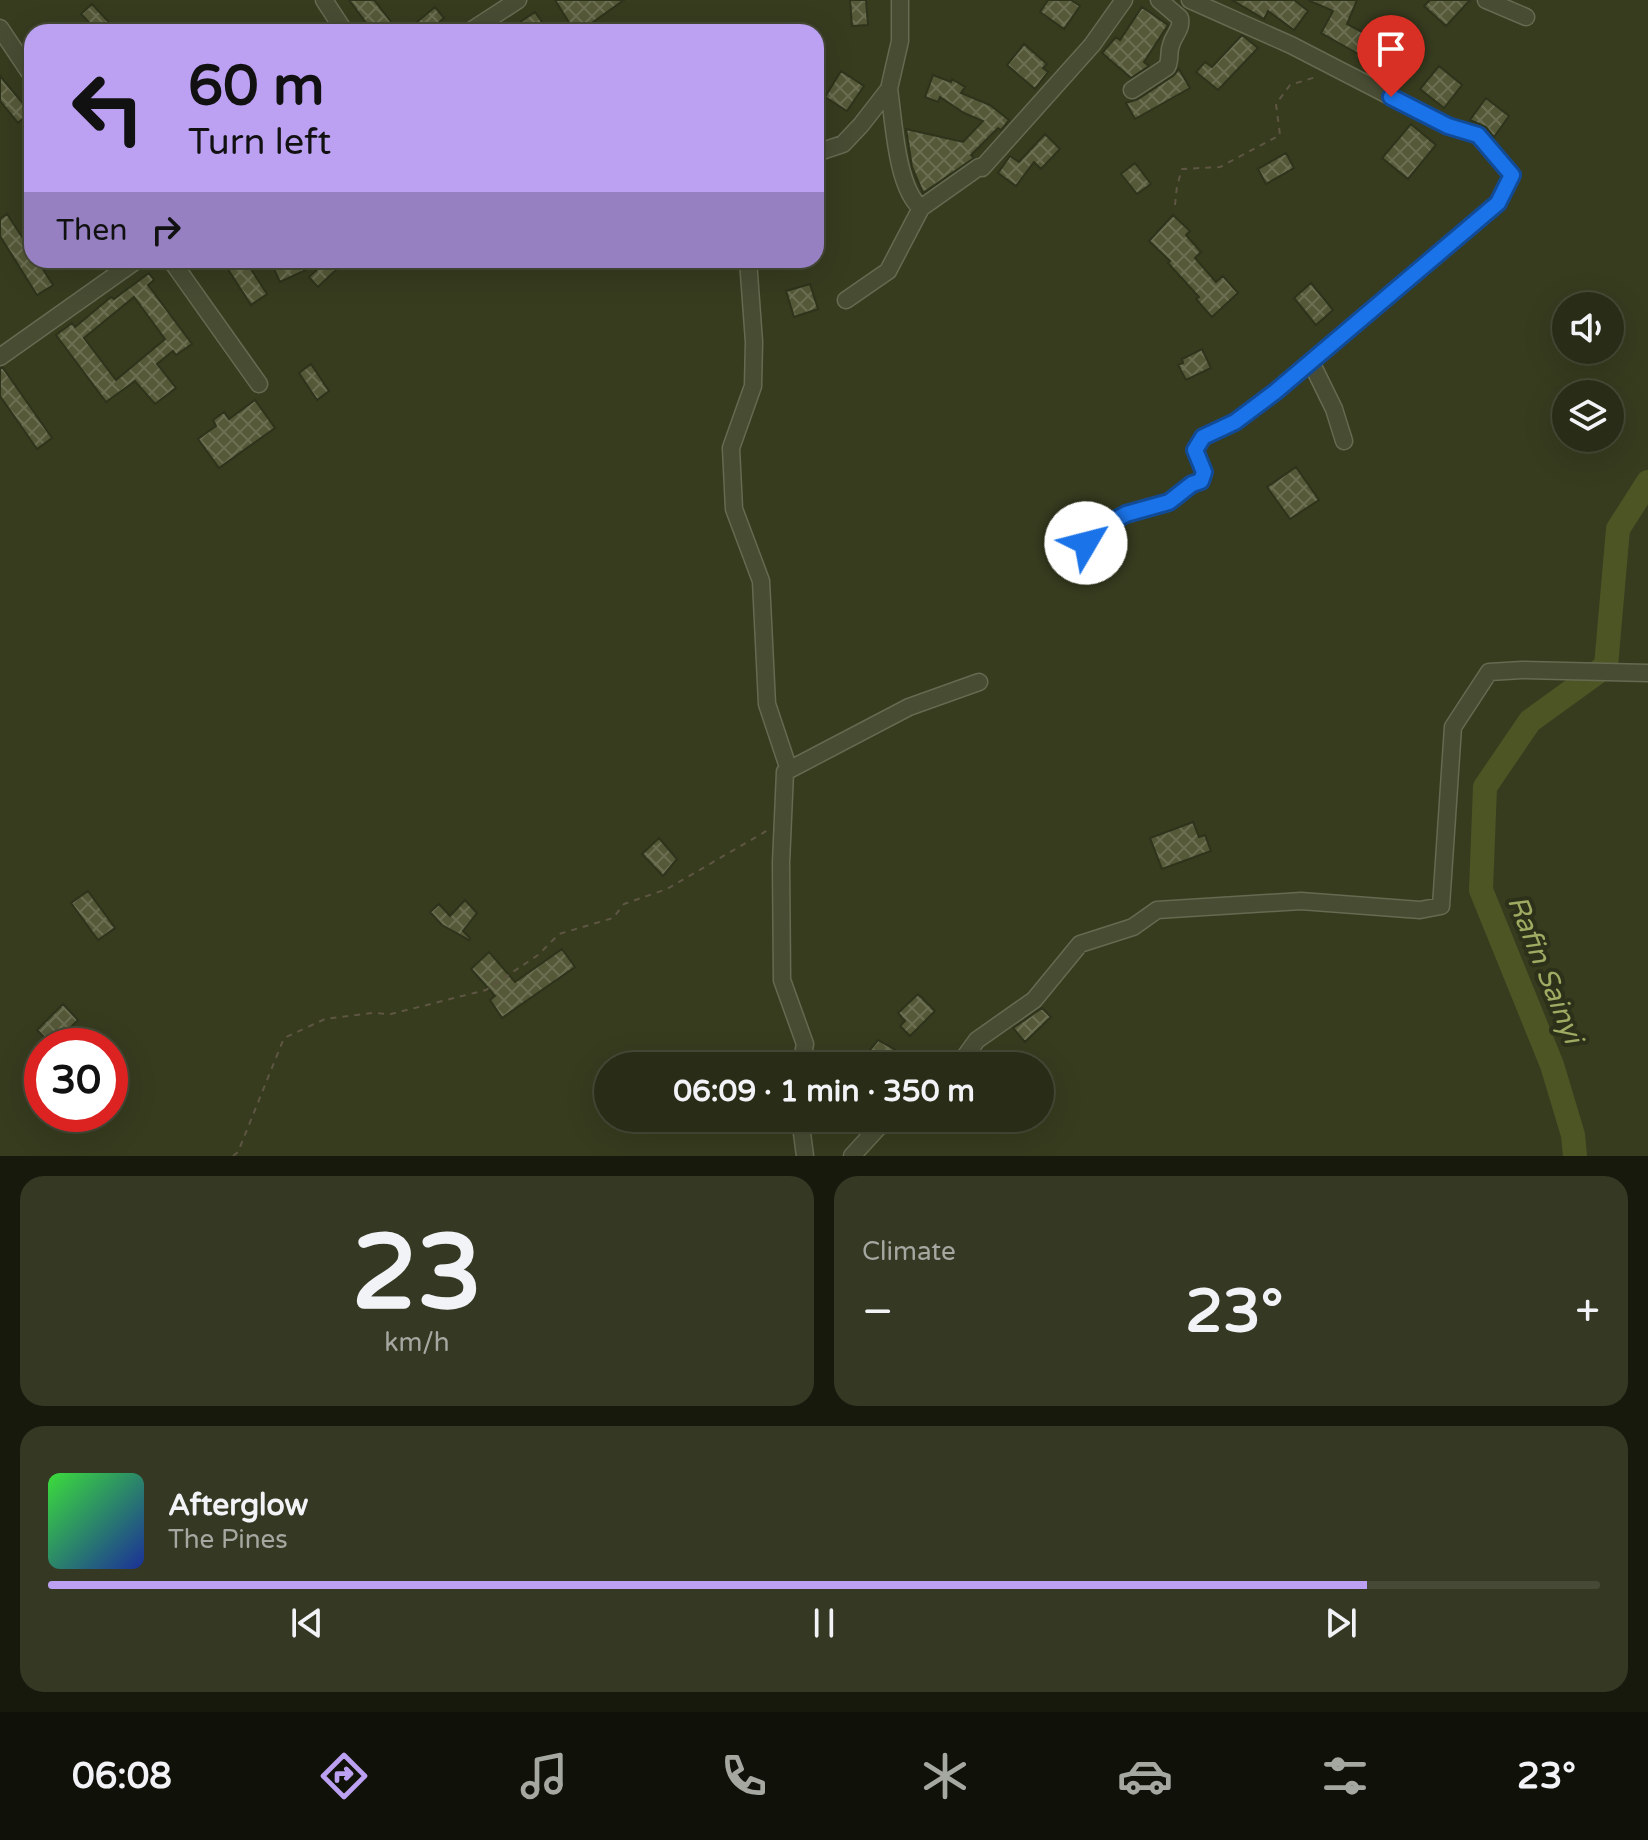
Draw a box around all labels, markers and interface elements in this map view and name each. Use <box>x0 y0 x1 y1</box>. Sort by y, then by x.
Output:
pin <box>1357 15 1425 97</box>
icon: arrive <box>1369 27 1413 71</box>
text: 60 m <box>188 53 324 120</box>
icon: left <box>56 56 160 160</box>
text: Turn left <box>188 121 331 164</box>
icon: right <box>144 208 188 252</box>
text: Then <box>56 212 128 249</box>
map controls <box>1552 292 1624 452</box>
button: sound <box>1552 292 1624 364</box>
button: layers <box>1552 380 1624 452</box>
position arrow <box>1044 501 1128 585</box>
water label: Rafin Sainyi <box>1500 891 1591 1051</box>
speed limit sign: 30 <box>24 1028 128 1132</box>
text: 06:09 · 1 min · 350 m <box>673 1073 975 1110</box>
text: 23 <box>352 1212 482 1337</box>
text: Climate <box>862 1236 956 1267</box>
text: 23° <box>1185 1276 1283 1348</box>
text: − <box>862 1286 893 1339</box>
text: + <box>1575 1286 1600 1339</box>
text: km/h <box>384 1327 450 1358</box>
text: Afterglow <box>168 1487 308 1524</box>
text: The Pines <box>168 1524 288 1555</box>
icon: previous <box>285 1601 329 1645</box>
icon: pause <box>802 1601 846 1645</box>
icon: next <box>1319 1601 1363 1645</box>
icon: directions <box>316 1748 372 1804</box>
icon: music <box>516 1748 572 1804</box>
icon: phone <box>716 1748 772 1804</box>
icon: climate <box>917 1748 973 1804</box>
icon: car <box>1117 1748 1173 1804</box>
icon: filters <box>1317 1748 1373 1804</box>
text: 06:08 <box>72 1755 172 1798</box>
text: 23° <box>1517 1755 1576 1798</box>

